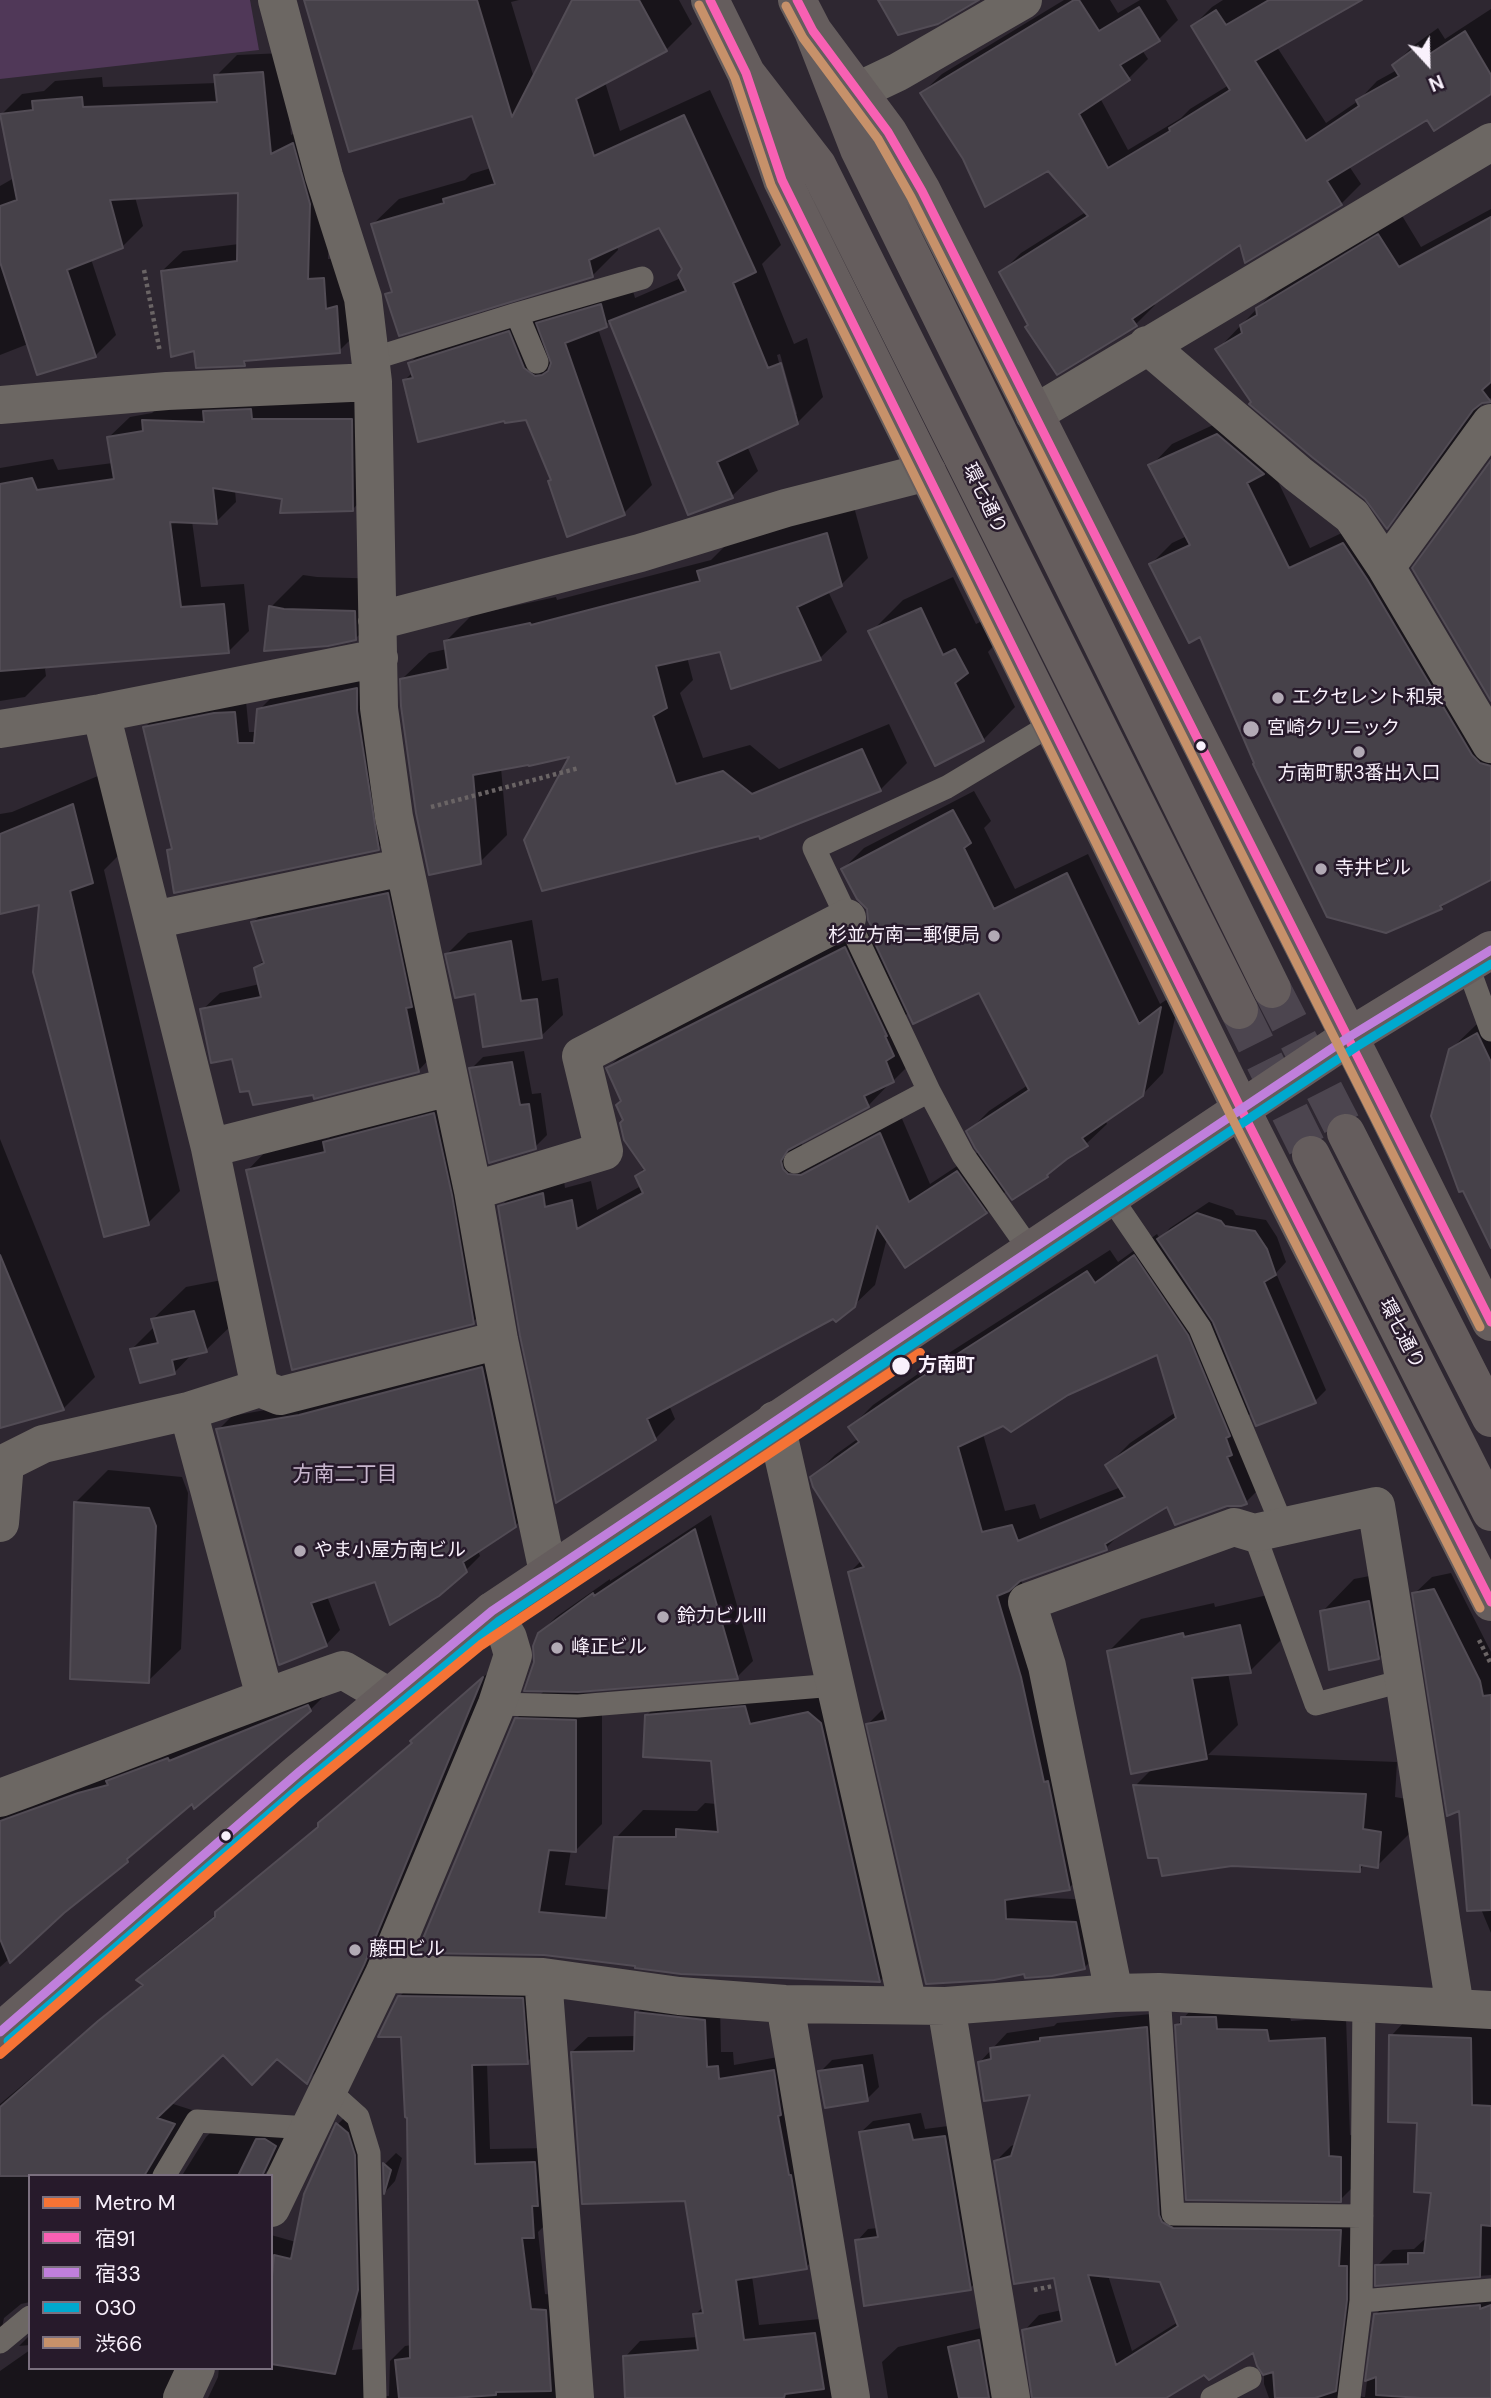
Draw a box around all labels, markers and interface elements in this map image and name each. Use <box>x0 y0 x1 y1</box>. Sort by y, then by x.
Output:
north arrow <box>1393 28 1463 98</box>
text: N <box>1425 69 1447 97</box>
street label: 環七通り <box>957 460 1011 538</box>
place label: エクセレント和泉 <box>1292 687 1444 709</box>
marker: エクセレント和泉 <box>1270 690 1286 706</box>
place label: 宮崎クリニック <box>1267 718 1400 740</box>
marker: 宮崎クリニック <box>1241 719 1261 739</box>
unlabelled marker <box>1194 739 1208 753</box>
marker: 方南町駅3番出入口 <box>1351 744 1367 760</box>
place label: 方南町駅3番出入口 <box>1277 763 1441 785</box>
place label: 寺井ビル <box>1335 858 1411 880</box>
marker: 寺井ビル <box>1313 861 1329 877</box>
place label: 杉並方南二郵便局 <box>828 925 980 947</box>
marker: 杉並方南二郵便局 <box>986 928 1002 944</box>
street label: 環七通り <box>1374 1295 1428 1373</box>
marker: 方南町 <box>890 1355 912 1377</box>
place label: 方南町 <box>918 1355 975 1377</box>
district label: 方南二丁目 <box>293 1462 397 1488</box>
place label: やま小屋方南ビル <box>314 1540 466 1562</box>
marker: やま小屋方南ビル <box>292 1543 308 1559</box>
place label: 鈴力ビルIII <box>677 1606 766 1628</box>
marker: 鈴力ビルIII <box>655 1609 671 1625</box>
place label: 峰正ビル <box>571 1637 647 1659</box>
marker: 峰正ビル <box>549 1640 565 1656</box>
unlabelled marker <box>219 1829 233 1843</box>
place label: 藤田ビル <box>369 1939 445 1961</box>
marker: 藤田ビル <box>347 1942 363 1958</box>
legend <box>28 2174 273 2370</box>
text: Metro M <box>95 2189 176 2217</box>
text: 宿91 <box>95 2225 135 2253</box>
text: 宿33 <box>95 2260 141 2288</box>
text: 030 <box>95 2294 136 2322</box>
text: 渋66 <box>95 2330 142 2358</box>

